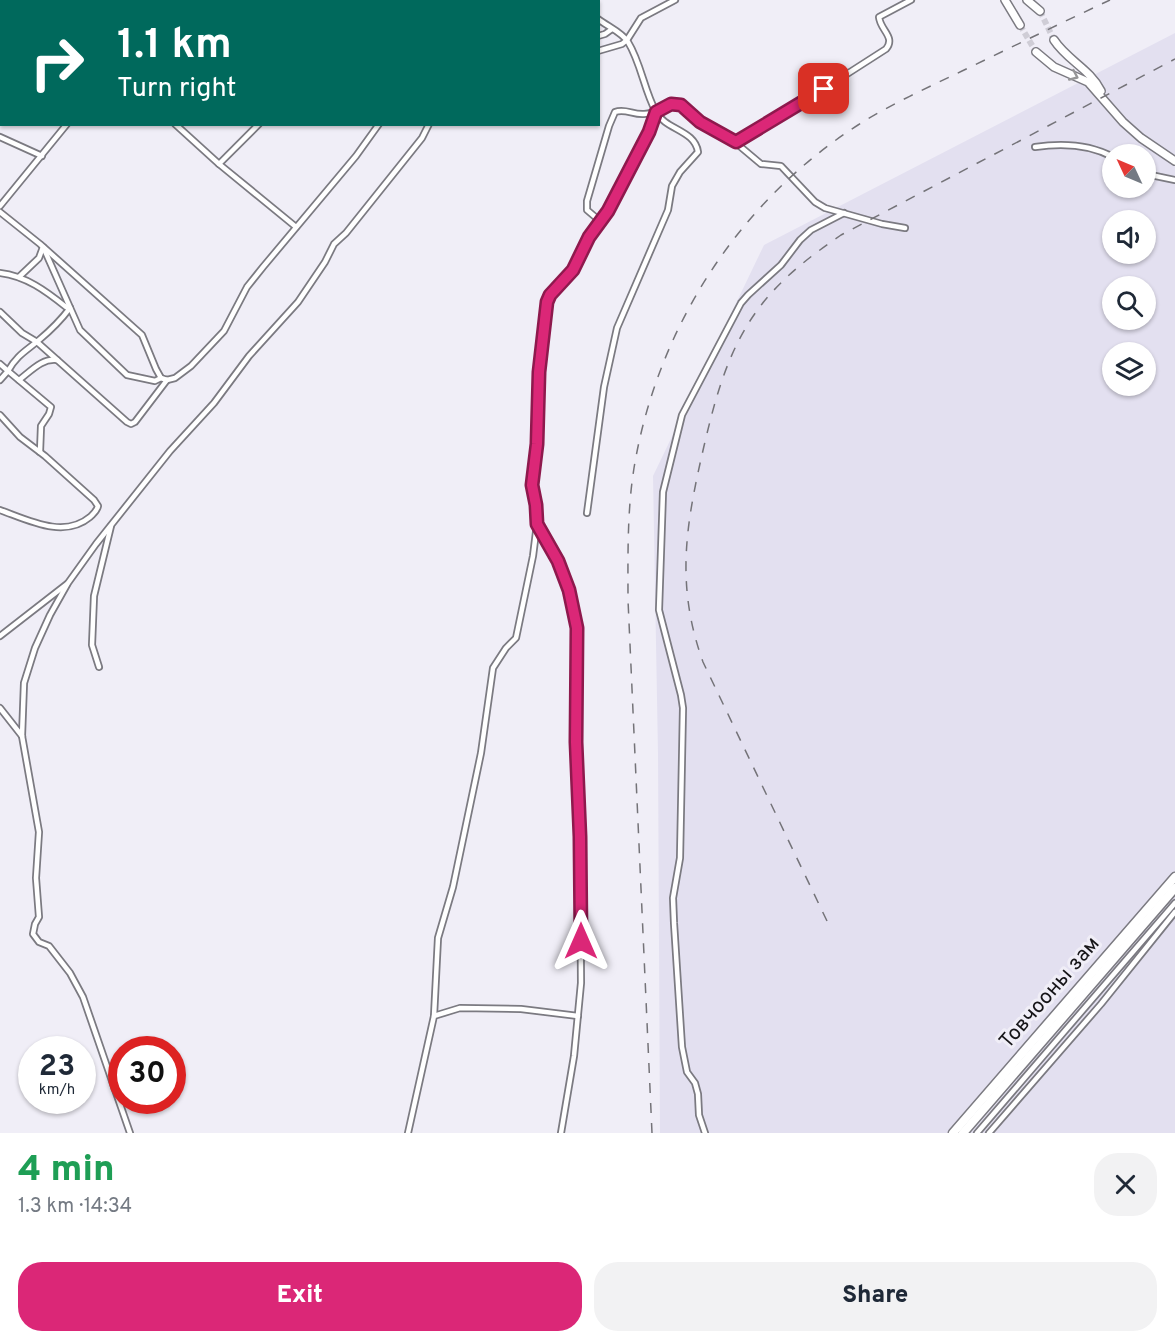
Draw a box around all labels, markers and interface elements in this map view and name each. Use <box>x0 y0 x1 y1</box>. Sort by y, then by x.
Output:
text: 1.1 km <box>117 20 232 73</box>
icon: right <box>18 24 96 102</box>
pin <box>798 63 849 114</box>
one-way arrow <box>1067 69 1078 81</box>
text: Turn right <box>117 72 236 106</box>
icon: arrive <box>807 72 840 105</box>
north arrow <box>1102 144 1156 198</box>
map controls <box>1102 144 1156 396</box>
button: sound <box>1102 210 1156 264</box>
button: search <box>1102 276 1156 330</box>
button: layers <box>1102 342 1156 396</box>
position arrow <box>549 909 613 973</box>
street label: Товчооны зам <box>994 931 1106 1055</box>
speed limit sign: 30 <box>108 1036 186 1114</box>
text: 23 <box>39 1049 75 1086</box>
text: km/h <box>39 1081 75 1100</box>
text: 4 min <box>18 1148 115 1194</box>
button: close <box>1094 1153 1157 1216</box>
text: 1.3 km · 14:34 <box>18 1194 132 1220</box>
button: Exit <box>18 1262 582 1331</box>
button: Share <box>594 1262 1157 1331</box>

